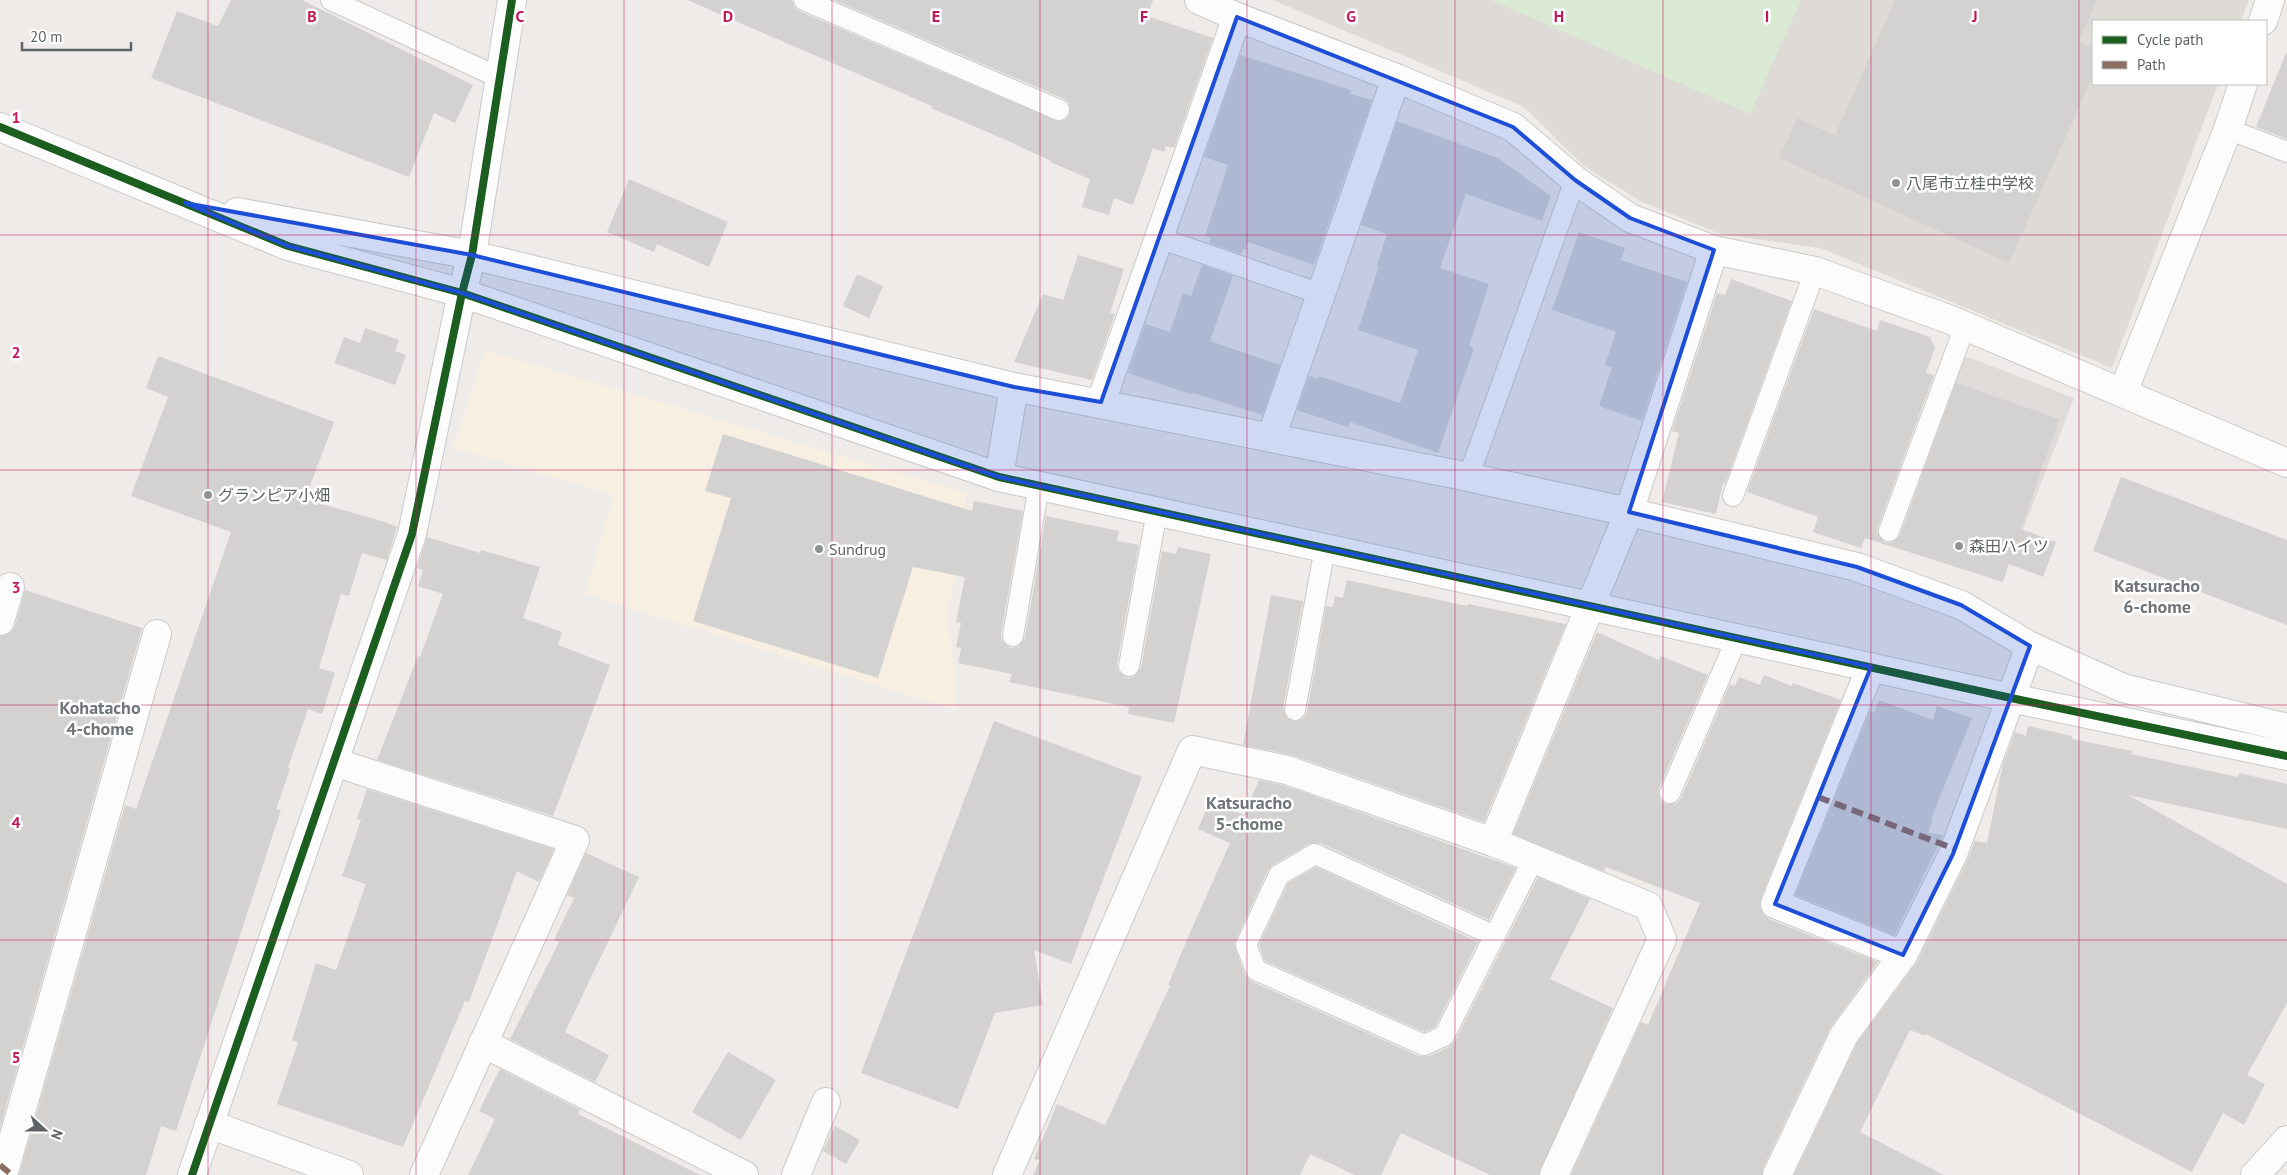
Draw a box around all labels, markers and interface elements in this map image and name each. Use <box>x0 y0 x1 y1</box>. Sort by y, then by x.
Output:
text: B <box>307 6 317 26</box>
text: C <box>516 6 525 26</box>
text: D <box>723 6 733 26</box>
text: E <box>932 6 940 26</box>
text: F <box>1140 6 1148 26</box>
text: G <box>1346 6 1356 26</box>
text: H <box>1554 6 1564 26</box>
text: I <box>1765 6 1769 26</box>
text: J <box>1971 6 1978 26</box>
scale bar <box>22 20 131 52</box>
legend <box>2092 20 2267 85</box>
text: 20 m <box>30 27 63 46</box>
text: Cycle path <box>2137 30 2203 49</box>
text: Path <box>2137 55 2166 74</box>
text: 1 <box>11 107 21 127</box>
place label: 八尾市立桂中学校 <box>1906 173 2034 193</box>
marker: 八尾市立桂中学校 <box>1890 177 1902 189</box>
text: 2 <box>11 342 21 362</box>
place label: グランピア小畑 <box>218 485 330 505</box>
marker: グランピア小畑 <box>202 489 214 501</box>
place label: 森田ハイツ <box>1969 536 2049 556</box>
place label: Sundrug <box>829 539 886 559</box>
marker: 森田ハイツ <box>1953 540 1965 552</box>
marker: Sundrug <box>813 543 825 555</box>
district label: Katsuracho 6-chome <box>2114 574 2200 618</box>
text: 3 <box>11 577 21 597</box>
district label: Kohatacho 4-chome <box>59 696 141 740</box>
district label: Katsuracho 5-chome <box>1206 791 1292 835</box>
text: 4 <box>11 812 21 832</box>
text: 5 <box>11 1047 21 1067</box>
north arrow <box>20 1105 70 1155</box>
text: N <box>47 1127 67 1142</box>

